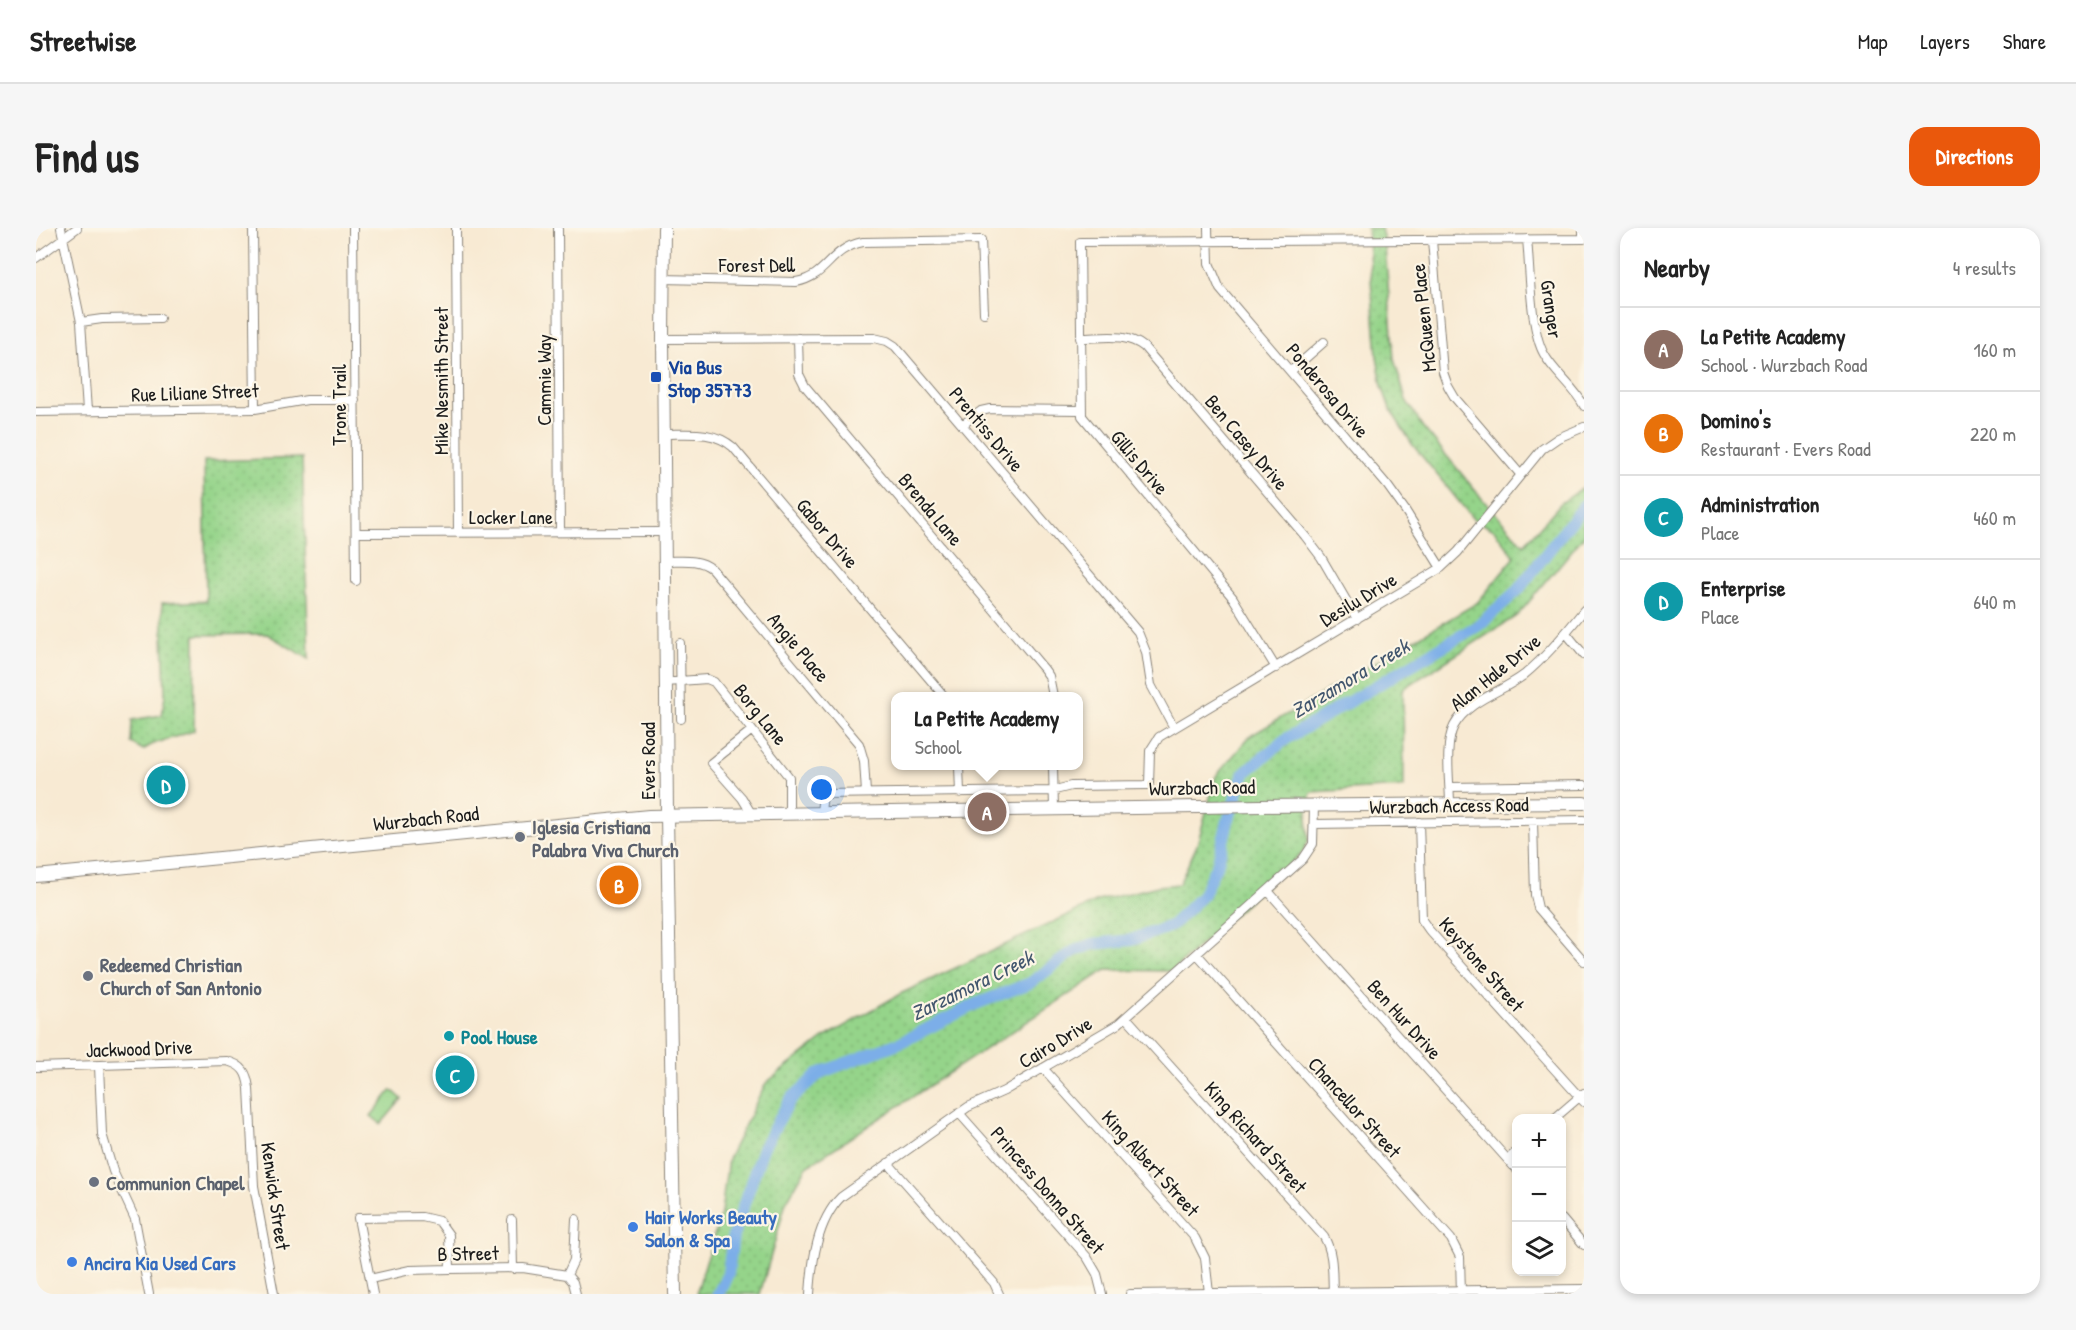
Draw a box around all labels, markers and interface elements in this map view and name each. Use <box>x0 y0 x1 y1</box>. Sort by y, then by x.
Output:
text: Streetwise <box>30 22 136 60</box>
text: Map <box>1858 27 1887 56</box>
text: Layers <box>1920 27 1970 56</box>
text: Share <box>2003 27 2046 56</box>
button: Directions <box>1909 127 2040 186</box>
text: Find us <box>36 128 139 185</box>
text: Nearby <box>1644 250 1710 285</box>
street label: Forest Dell <box>718 251 796 278</box>
text: 4 results <box>1953 254 2016 281</box>
street label: McQueen Place <box>1404 262 1442 374</box>
street label: Granger <box>1535 278 1569 340</box>
street label: Mike Nesmith Street <box>427 306 454 455</box>
text: La Petite Academy <box>1701 321 1846 351</box>
street label: Cammie Way <box>530 334 557 426</box>
text: A <box>1659 336 1668 363</box>
text: 160 m <box>1974 336 2016 363</box>
street label: Ponderosa Drive <box>1280 337 1376 443</box>
text: School · Wurzbach Road <box>1701 351 1867 378</box>
place label: Via Bus Stop 35773 <box>668 353 751 404</box>
street label: Trone Trail <box>325 364 352 446</box>
marker: Via Bus Stop 35773 <box>649 370 663 384</box>
street label: Rue Liliane Street <box>131 376 260 408</box>
street label: Prentiss Drive <box>943 381 1031 477</box>
street label: Ben Casey Drive <box>1199 389 1295 495</box>
text: Domino's <box>1701 405 1771 435</box>
text: B <box>1658 420 1669 447</box>
text: 220 m <box>1970 420 2016 447</box>
street label: Gillis Drive <box>1105 424 1175 500</box>
text: Restaurant · Evers Road <box>1701 435 1871 462</box>
street label: Brenda Lane <box>893 467 969 551</box>
text: Administration <box>1701 489 1820 519</box>
street label: Gabor Drive <box>791 492 865 574</box>
street label: Locker Lane <box>469 503 553 530</box>
text: C <box>1658 504 1669 531</box>
text: 460 m <box>1973 504 2016 531</box>
text: Place <box>1701 519 1740 546</box>
street label: Desilu Drive <box>1315 565 1402 633</box>
text: Enterprise <box>1701 573 1786 603</box>
text: D <box>1659 588 1668 615</box>
text: 640 m <box>1973 588 2016 615</box>
text: Place <box>1701 603 1740 630</box>
street label: Angie Place <box>762 606 836 688</box>
street label: Alan Hale Drive <box>1444 627 1546 717</box>
water label: Zarzamora Creek <box>1285 630 1416 725</box>
street label: Borg Lane <box>728 678 794 750</box>
popup <box>891 692 1083 770</box>
text: La Petite Academy <box>915 703 1059 733</box>
street label: Evers Road <box>634 722 661 800</box>
text: School <box>915 733 961 760</box>
pin: D <box>146 762 186 808</box>
street label: Wurzbach Road <box>1149 773 1256 801</box>
your location <box>807 775 836 804</box>
pin: A <box>968 790 1006 834</box>
street label: Wurzbach Access Road <box>1369 790 1529 820</box>
street label: Wurzbach Road <box>372 799 480 837</box>
place label: Iglesia Cristiana Palabra Viva Church <box>532 813 679 863</box>
marker: Iglesia Cristiana Palabra Viva Church <box>513 830 527 844</box>
pin: B <box>600 862 638 908</box>
street label: Keystone Street <box>1433 911 1532 1018</box>
water label: Zarzamora Creek <box>906 942 1040 1027</box>
place label: Redeemed Christian Church of San Antonio <box>100 951 262 1001</box>
marker: Redeemed Christian Church of San Antonio <box>81 969 95 983</box>
street label: Ben Hur Drive <box>1362 973 1448 1065</box>
street label: Cairo Drive <box>1013 1009 1097 1075</box>
place label: Pool House <box>461 1023 538 1050</box>
marker: Pool House <box>442 1029 456 1043</box>
street label: Jackwood Drive <box>85 1033 193 1063</box>
street label: Chancellor Street <box>1302 1051 1408 1164</box>
pin: C <box>436 1052 474 1098</box>
street label: King Richard Street <box>1199 1075 1314 1200</box>
street label: King Albert Street <box>1096 1104 1207 1223</box>
map controls <box>1512 1114 1566 1276</box>
button: + <box>1512 1114 1566 1168</box>
street label: Princess Donna Street <box>985 1120 1112 1261</box>
street label: Kenwick Street <box>255 1140 297 1253</box>
button: − <box>1512 1168 1566 1222</box>
place label: Communion Chapel <box>106 1169 245 1197</box>
marker: Communion Chapel <box>87 1175 101 1189</box>
place label: Hair Works Beauty Salon & Spa <box>645 1203 777 1254</box>
marker: Hair Works Beauty Salon & Spa <box>626 1220 640 1234</box>
button: layers <box>1512 1222 1566 1276</box>
street label: B Street <box>437 1239 500 1267</box>
place label: Ancira Kia Used Cars <box>84 1249 236 1276</box>
marker: Ancira Kia Used Cars <box>65 1255 79 1269</box>

